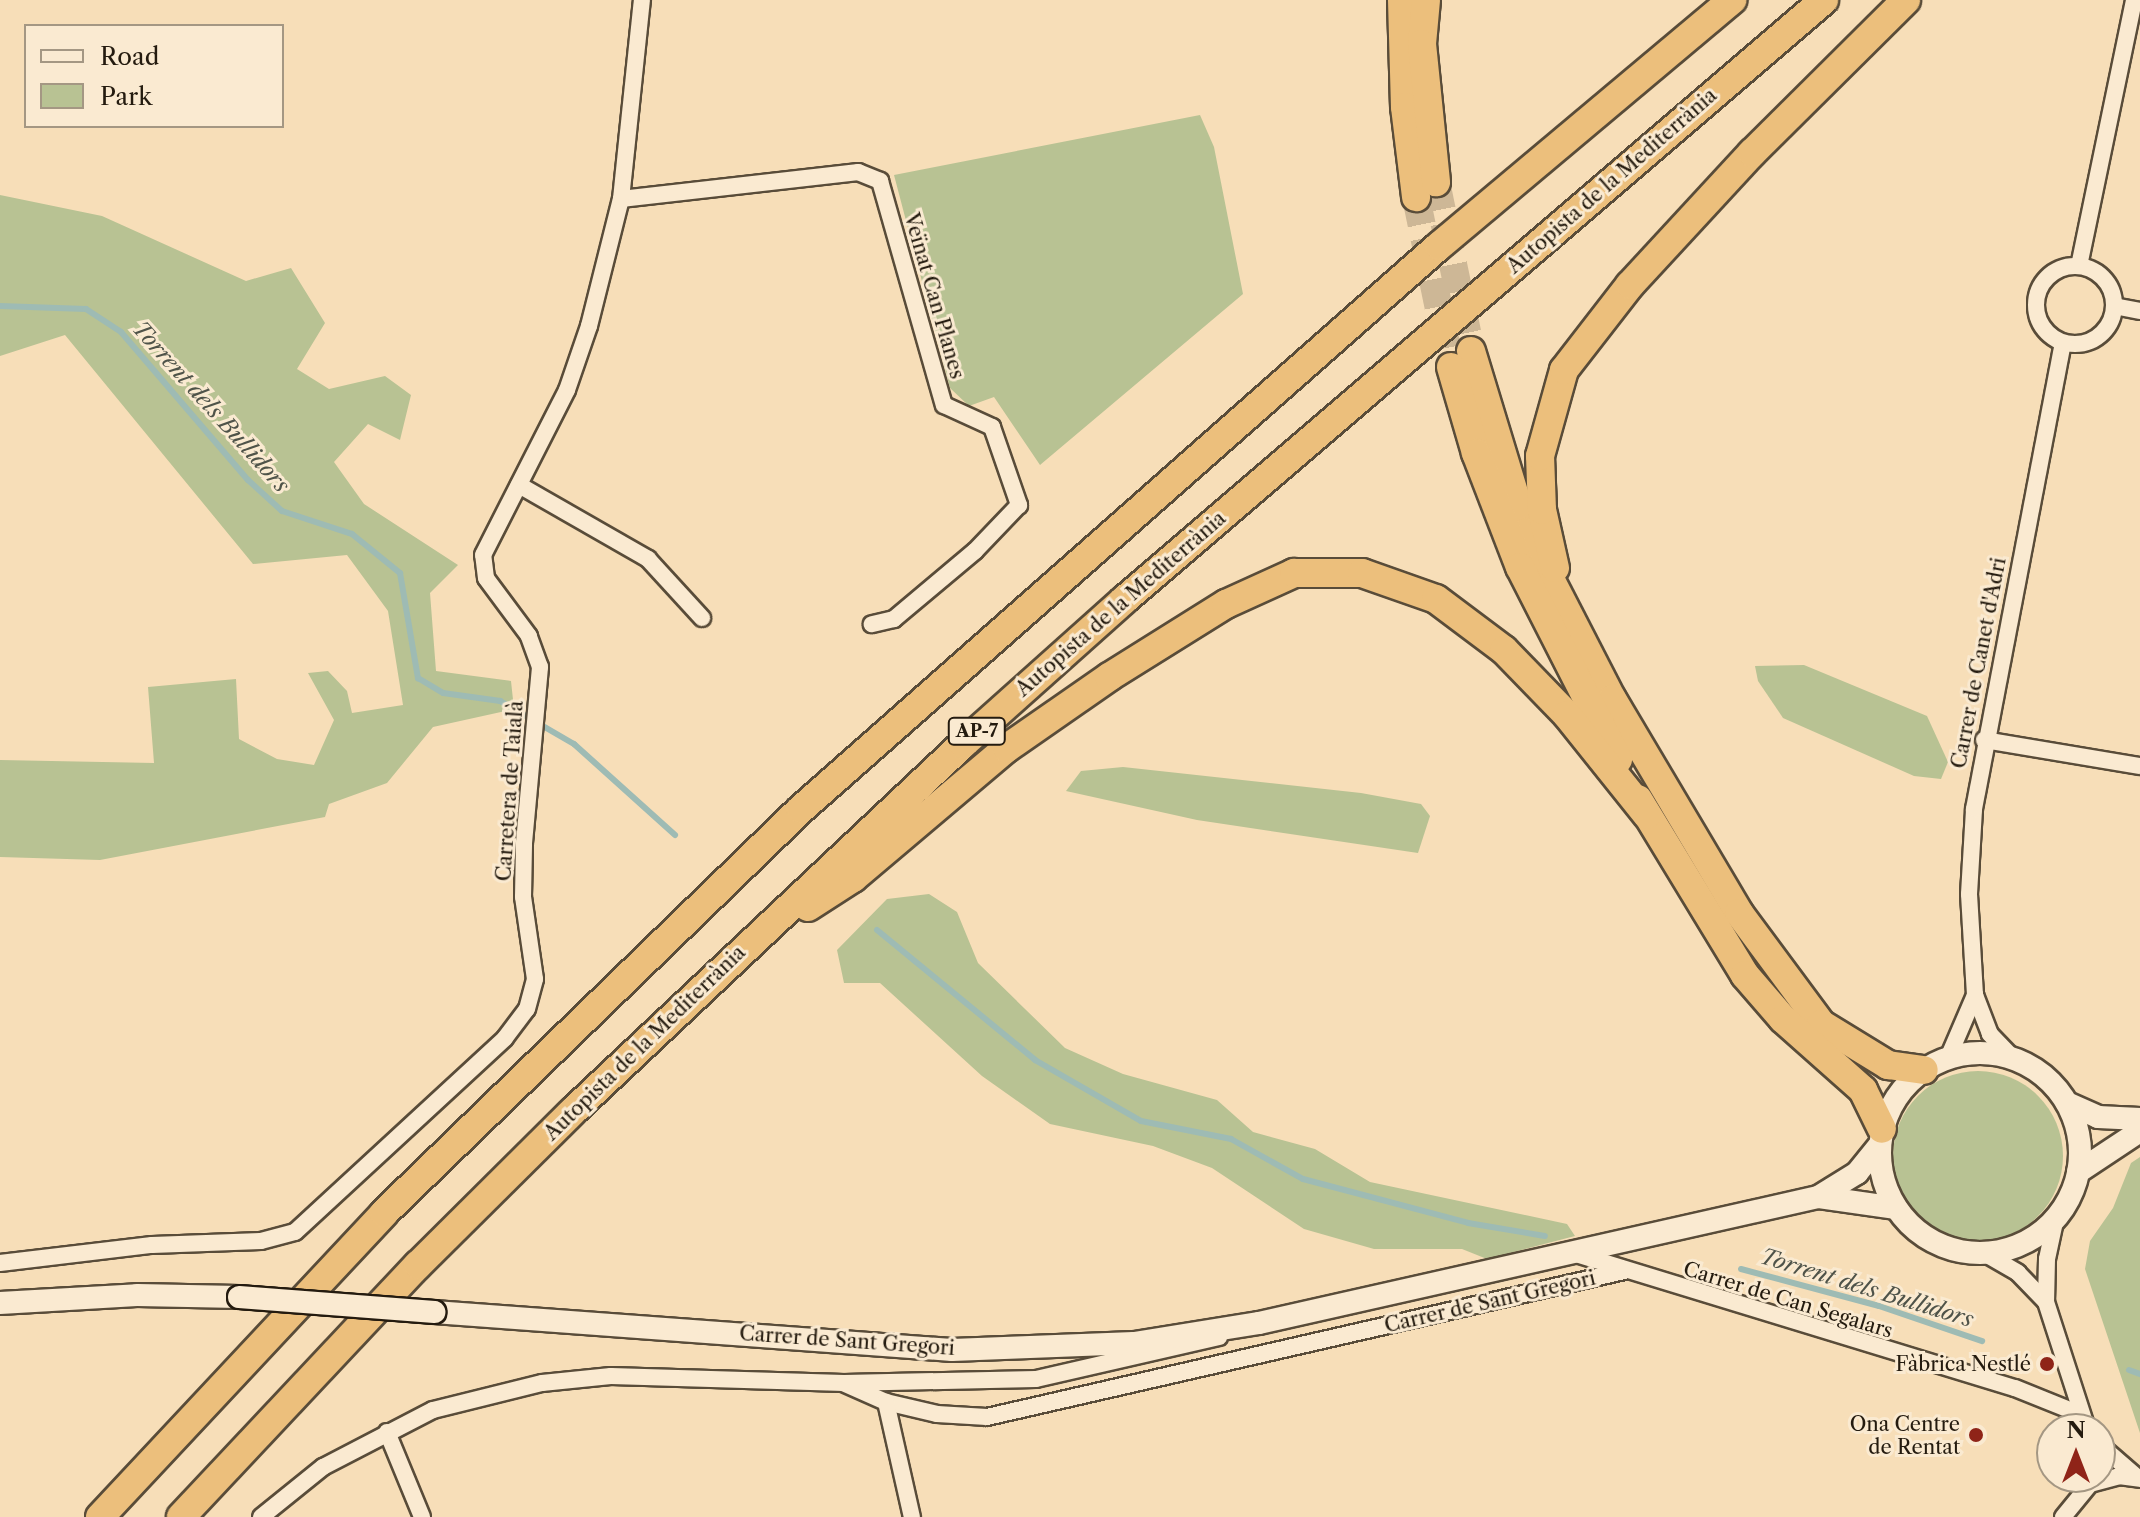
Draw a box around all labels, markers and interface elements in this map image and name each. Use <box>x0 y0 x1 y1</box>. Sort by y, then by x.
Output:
legend <box>24 24 284 128</box>
text: Road <box>100 42 159 71</box>
text: Park <box>100 82 152 111</box>
street label: Autopista de la Mediterrània <box>1502 83 1722 279</box>
street label: Veïnat Can Planes <box>899 210 969 382</box>
water label: Torrent dels Bullidors <box>127 316 295 498</box>
street label: Autopista de la Mediterrània <box>1011 506 1231 702</box>
street label: Carrer de Canet d'Adri <box>1947 555 2011 771</box>
street label: Carretera de Taialà <box>492 700 528 882</box>
road number: AP-7 <box>947 717 1007 745</box>
street label: Autopista de la Mediterrània <box>539 940 751 1146</box>
water label: Torrent dels Bullidors <box>1757 1243 1977 1333</box>
street label: Carrer de Can Segalars <box>1680 1257 1896 1343</box>
street label: Carrer de Sant Gregori <box>1382 1266 1598 1338</box>
street label: Carrer de Sant Gregori <box>738 1321 956 1361</box>
place label: Fàbrica Nestlé <box>1895 1352 2031 1376</box>
marker: Fàbrica Nestlé <box>2038 1355 2056 1373</box>
place label: Ona Centre de Rentat <box>1849 1412 1960 1459</box>
north arrow <box>2036 1413 2116 1493</box>
text: N <box>2066 1417 2086 1444</box>
marker: Ona Centre de Rentat <box>1967 1426 1985 1444</box>

